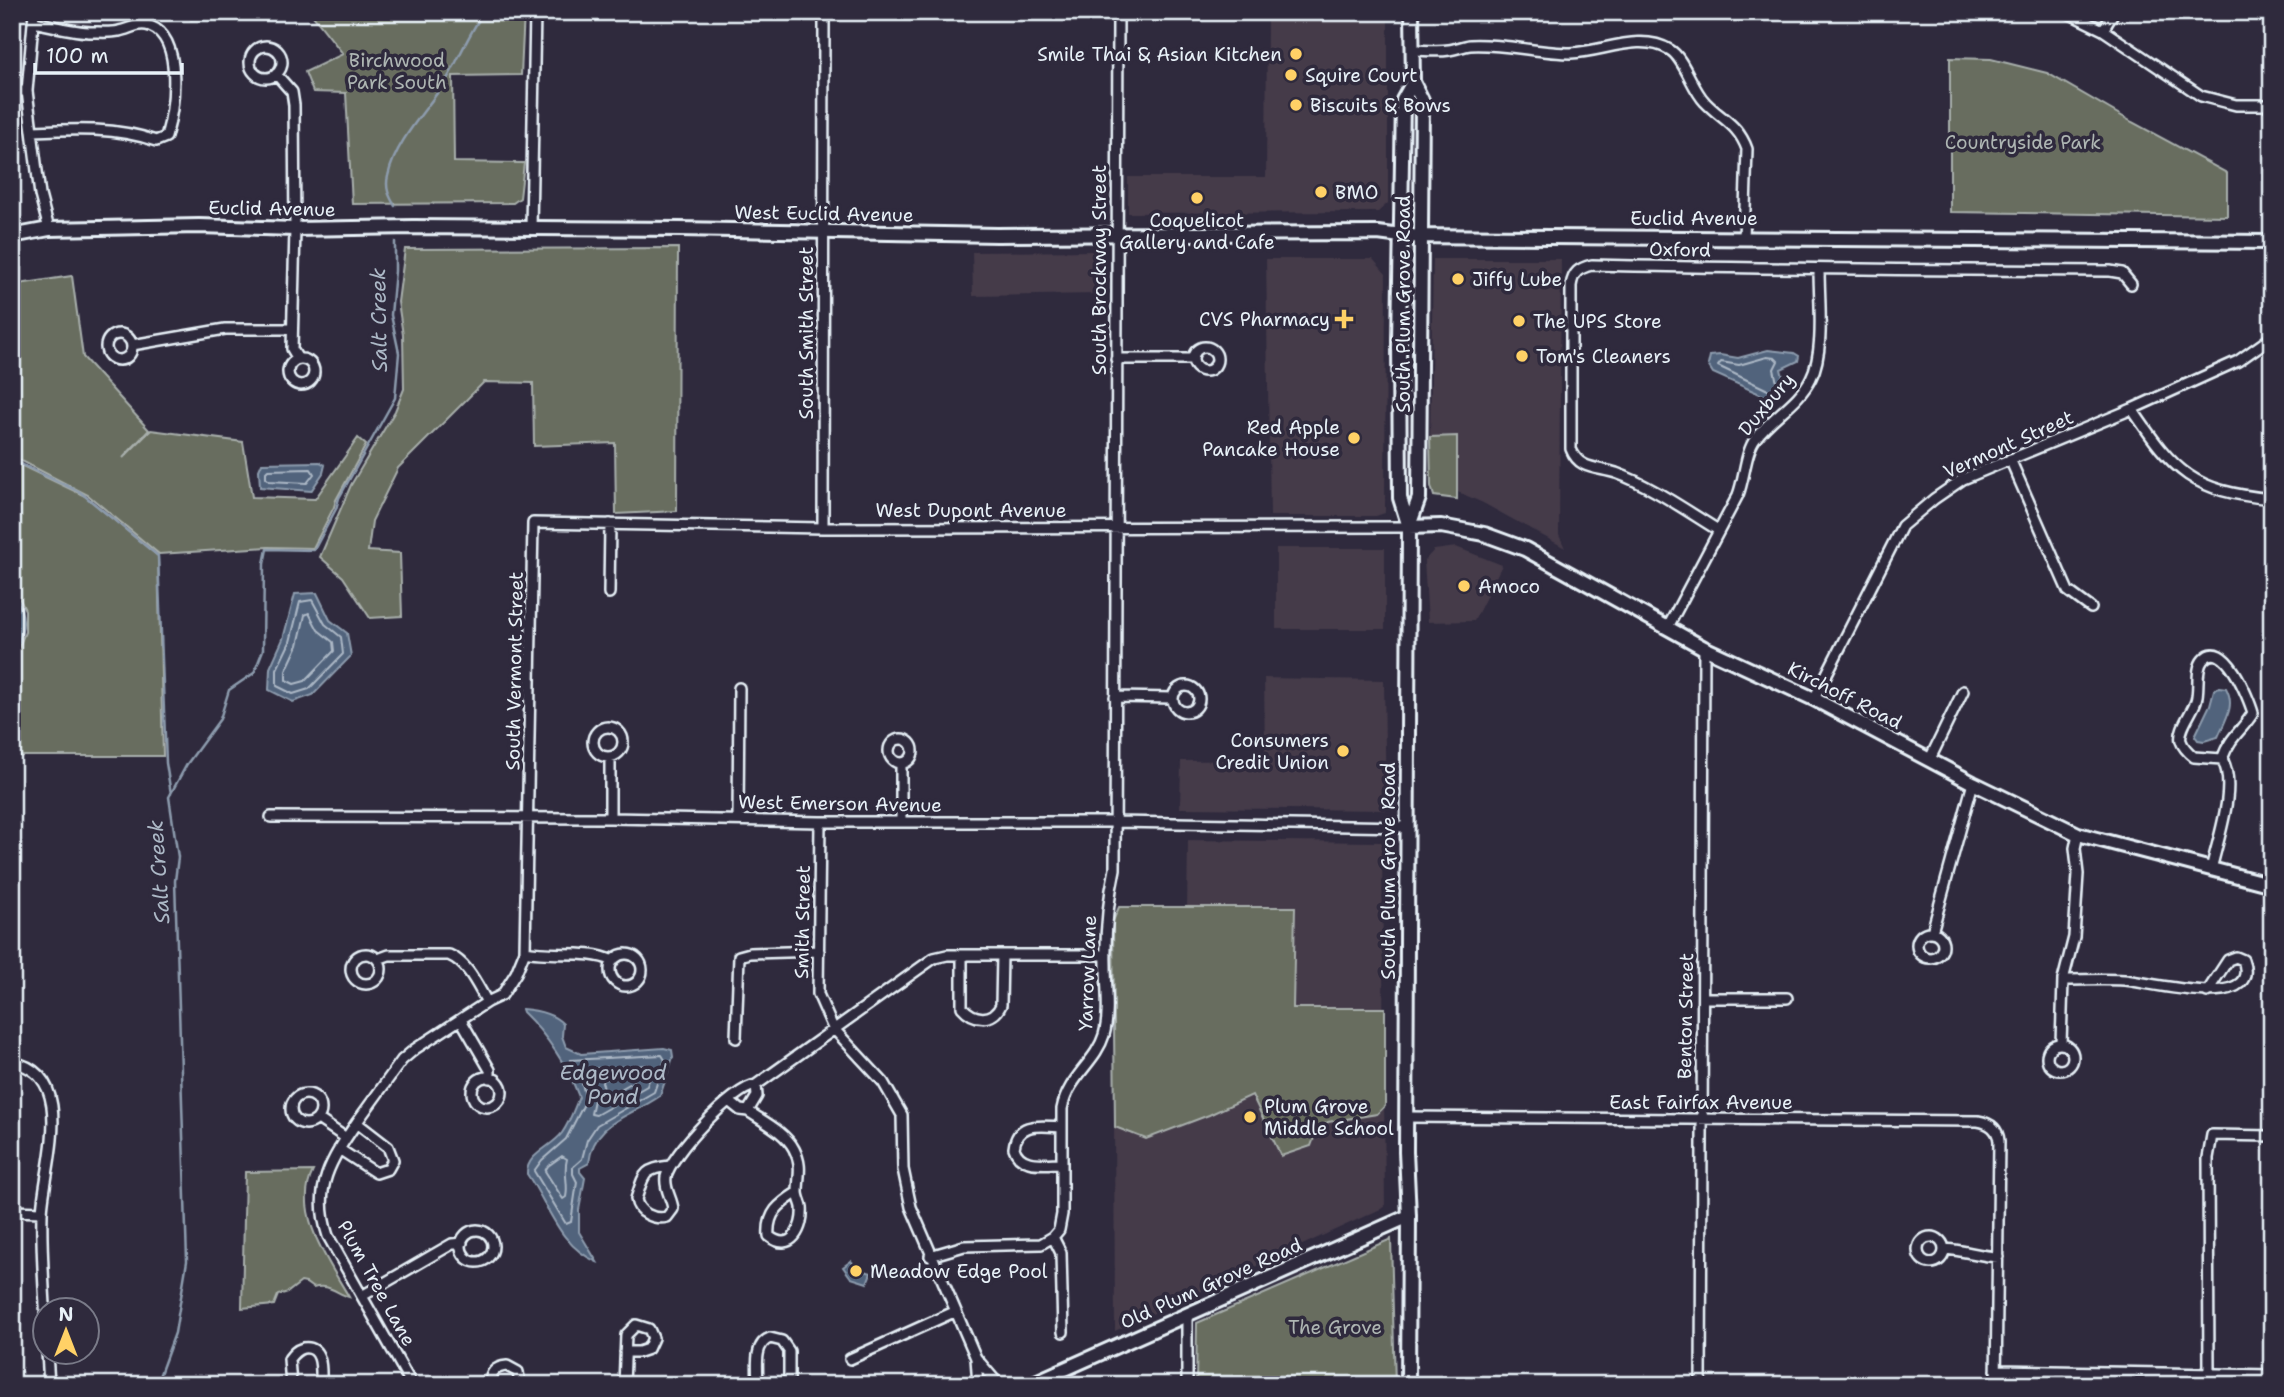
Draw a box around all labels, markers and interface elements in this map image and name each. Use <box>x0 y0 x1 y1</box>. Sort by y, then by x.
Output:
scale bar <box>35 32 182 76</box>
text: 100 m <box>46 42 109 70</box>
place label: Smile Thai & Asian Kitchen <box>1037 42 1282 67</box>
marker: Smile Thai & Asian Kitchen <box>1288 46 1304 62</box>
park label: Birchwood Park South <box>347 48 447 95</box>
place label: Squire Court <box>1305 63 1418 88</box>
marker: Squire Court <box>1283 67 1299 83</box>
place label: Biscuits & Bows <box>1310 93 1451 118</box>
marker: Biscuits & Bows <box>1288 97 1304 113</box>
park label: Countryside Park <box>1945 130 2101 155</box>
street label: South Brockway Street <box>1087 165 1112 375</box>
place label: BMO <box>1335 180 1378 205</box>
marker: BMO <box>1313 184 1329 200</box>
marker: Coquelicot Gallery and Cafe <box>1189 190 1205 206</box>
street label: Euclid Avenue <box>208 195 336 222</box>
street label: South Plum Grove Road <box>1391 195 1416 413</box>
street label: West Euclid Avenue <box>734 199 914 228</box>
street label: Euclid Avenue <box>1630 206 1758 231</box>
place label: Coquelicot Gallery and Cafe <box>1119 208 1275 255</box>
street label: Oxford <box>1649 236 1711 263</box>
street label: South Smith Street <box>794 247 819 419</box>
place label: Jiffy Lube <box>1472 267 1562 292</box>
water label: Salt Creek <box>364 268 394 372</box>
marker: Jiffy Lube <box>1450 271 1466 287</box>
place label: CVS Pharmacy <box>1199 307 1330 332</box>
place label: The UPS Store <box>1533 309 1662 334</box>
marker: CVS Pharmacy <box>1336 311 1352 327</box>
marker: The UPS Store <box>1511 313 1527 329</box>
place label: Tom's Cleaners <box>1536 344 1671 369</box>
marker: Tom's Cleaners <box>1514 348 1530 364</box>
street label: Duxbury <box>1733 367 1800 441</box>
street label: Vermont Street <box>1939 405 2077 484</box>
place label: Red Apple Pancake House <box>1202 415 1340 462</box>
marker: Red Apple Pancake House <box>1346 430 1362 446</box>
street label: West Dupont Avenue <box>876 498 1066 523</box>
street label: South Vermont Street <box>500 571 529 771</box>
place label: Amoco <box>1478 574 1540 599</box>
marker: Amoco <box>1456 578 1472 594</box>
street label: Kirchoff Road <box>1783 656 1906 735</box>
place label: Consumers Credit Union <box>1215 728 1329 775</box>
marker: Consumers Credit Union <box>1335 743 1351 759</box>
street label: South Plum Grove Road <box>1376 762 1401 980</box>
street label: West Emerson Avenue <box>738 789 942 818</box>
water label: Salt Creek <box>141 819 177 925</box>
street label: Smith Street <box>789 865 816 979</box>
street label: Yarrow Lane <box>1073 915 1102 1031</box>
street label: Benton Street <box>1672 953 1699 1079</box>
water label: Edgewood Pond <box>559 1059 667 1111</box>
street label: East Fairfax Avenue <box>1609 1090 1793 1115</box>
place label: Plum Grove Middle School <box>1264 1094 1394 1141</box>
marker: Plum Grove Middle School <box>1242 1109 1258 1125</box>
street label: Plum Tree Lane <box>332 1216 421 1351</box>
street label: Old Plum Grove Road <box>1116 1232 1306 1335</box>
place label: Meadow Edge Pool <box>870 1259 1048 1284</box>
marker: Meadow Edge Pool <box>848 1263 864 1279</box>
north arrow <box>32 1296 102 1366</box>
text: N <box>58 1302 74 1327</box>
park label: The Grove <box>1288 1315 1382 1340</box>

